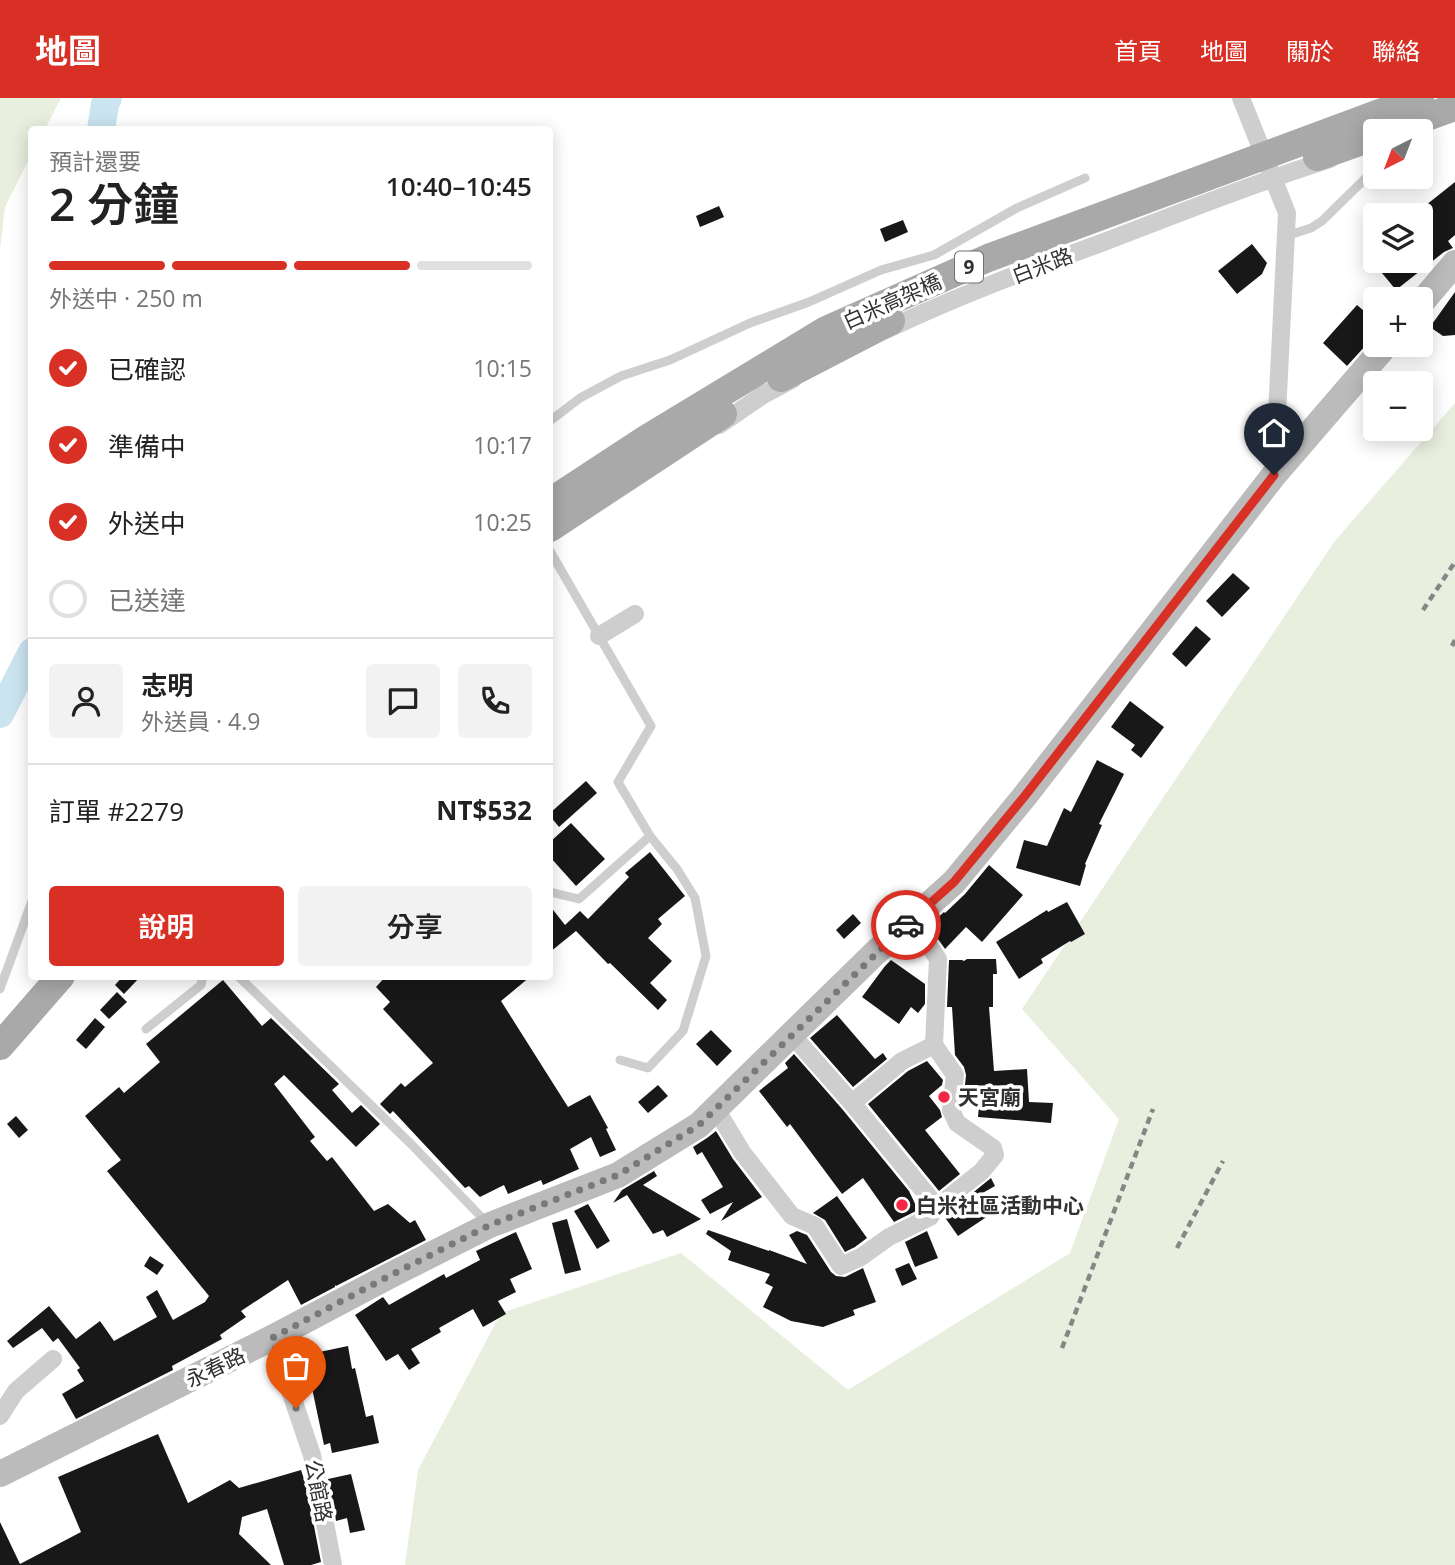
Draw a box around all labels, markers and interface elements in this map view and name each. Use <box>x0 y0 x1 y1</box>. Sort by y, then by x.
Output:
text: 地圖 <box>35 28 101 73</box>
text: 首頁 <box>1114 34 1162 67</box>
text: 地圖 <box>1200 34 1248 67</box>
text: 關於 <box>1286 34 1334 67</box>
text: 聯絡 <box>1372 34 1420 67</box>
north arrow <box>1363 119 1433 189</box>
map controls <box>1363 119 1433 441</box>
text: 預計還要 <box>49 145 141 177</box>
text: 10:40–10:45 <box>386 168 532 204</box>
text: 2 分鐘 <box>49 172 179 234</box>
button: layers <box>1363 203 1433 273</box>
street label: 白米路 <box>1008 241 1076 289</box>
road number: 9 <box>955 252 983 282</box>
street label: 白米高架橋 <box>838 267 946 335</box>
text: 外送中 · 250 m <box>49 282 203 314</box>
button: + <box>1363 287 1433 357</box>
icon: check <box>49 349 87 387</box>
text: 已確認 <box>108 351 186 387</box>
text: 10:15 <box>473 352 532 384</box>
button: − <box>1363 371 1433 441</box>
pin <box>1244 403 1304 475</box>
icon: home <box>1255 414 1293 452</box>
icon: check <box>49 426 87 464</box>
text: 準備中 <box>108 428 186 464</box>
text: 10:17 <box>473 429 532 461</box>
icon: check <box>49 503 87 541</box>
text: 外送中 <box>108 505 186 541</box>
text: 10:25 <box>473 506 532 538</box>
text: 已送達 <box>108 582 186 618</box>
button: person <box>49 664 123 738</box>
button: chat <box>366 664 440 738</box>
button: phone <box>458 664 532 738</box>
text: 志明 <box>141 667 193 703</box>
text: 外送員 · 4.9 <box>141 705 260 737</box>
text: NT$532 <box>436 792 532 828</box>
text: 訂單 #2279 <box>49 793 184 829</box>
button: 說明 <box>49 886 284 966</box>
button: 分享 <box>298 886 532 966</box>
courier <box>871 890 941 960</box>
icon: car <box>887 906 925 944</box>
place label: 天宮廟 <box>958 1083 1021 1111</box>
marker: 天宮廟 <box>936 1089 952 1105</box>
place label: 白米社區活動中心 <box>916 1191 1084 1219</box>
marker: 白米社區活動中心 <box>894 1197 910 1213</box>
pin <box>266 1336 326 1408</box>
street label: 永春路 <box>181 1341 249 1393</box>
icon: bag <box>277 1347 315 1385</box>
street label: 公館路 <box>299 1457 339 1525</box>

